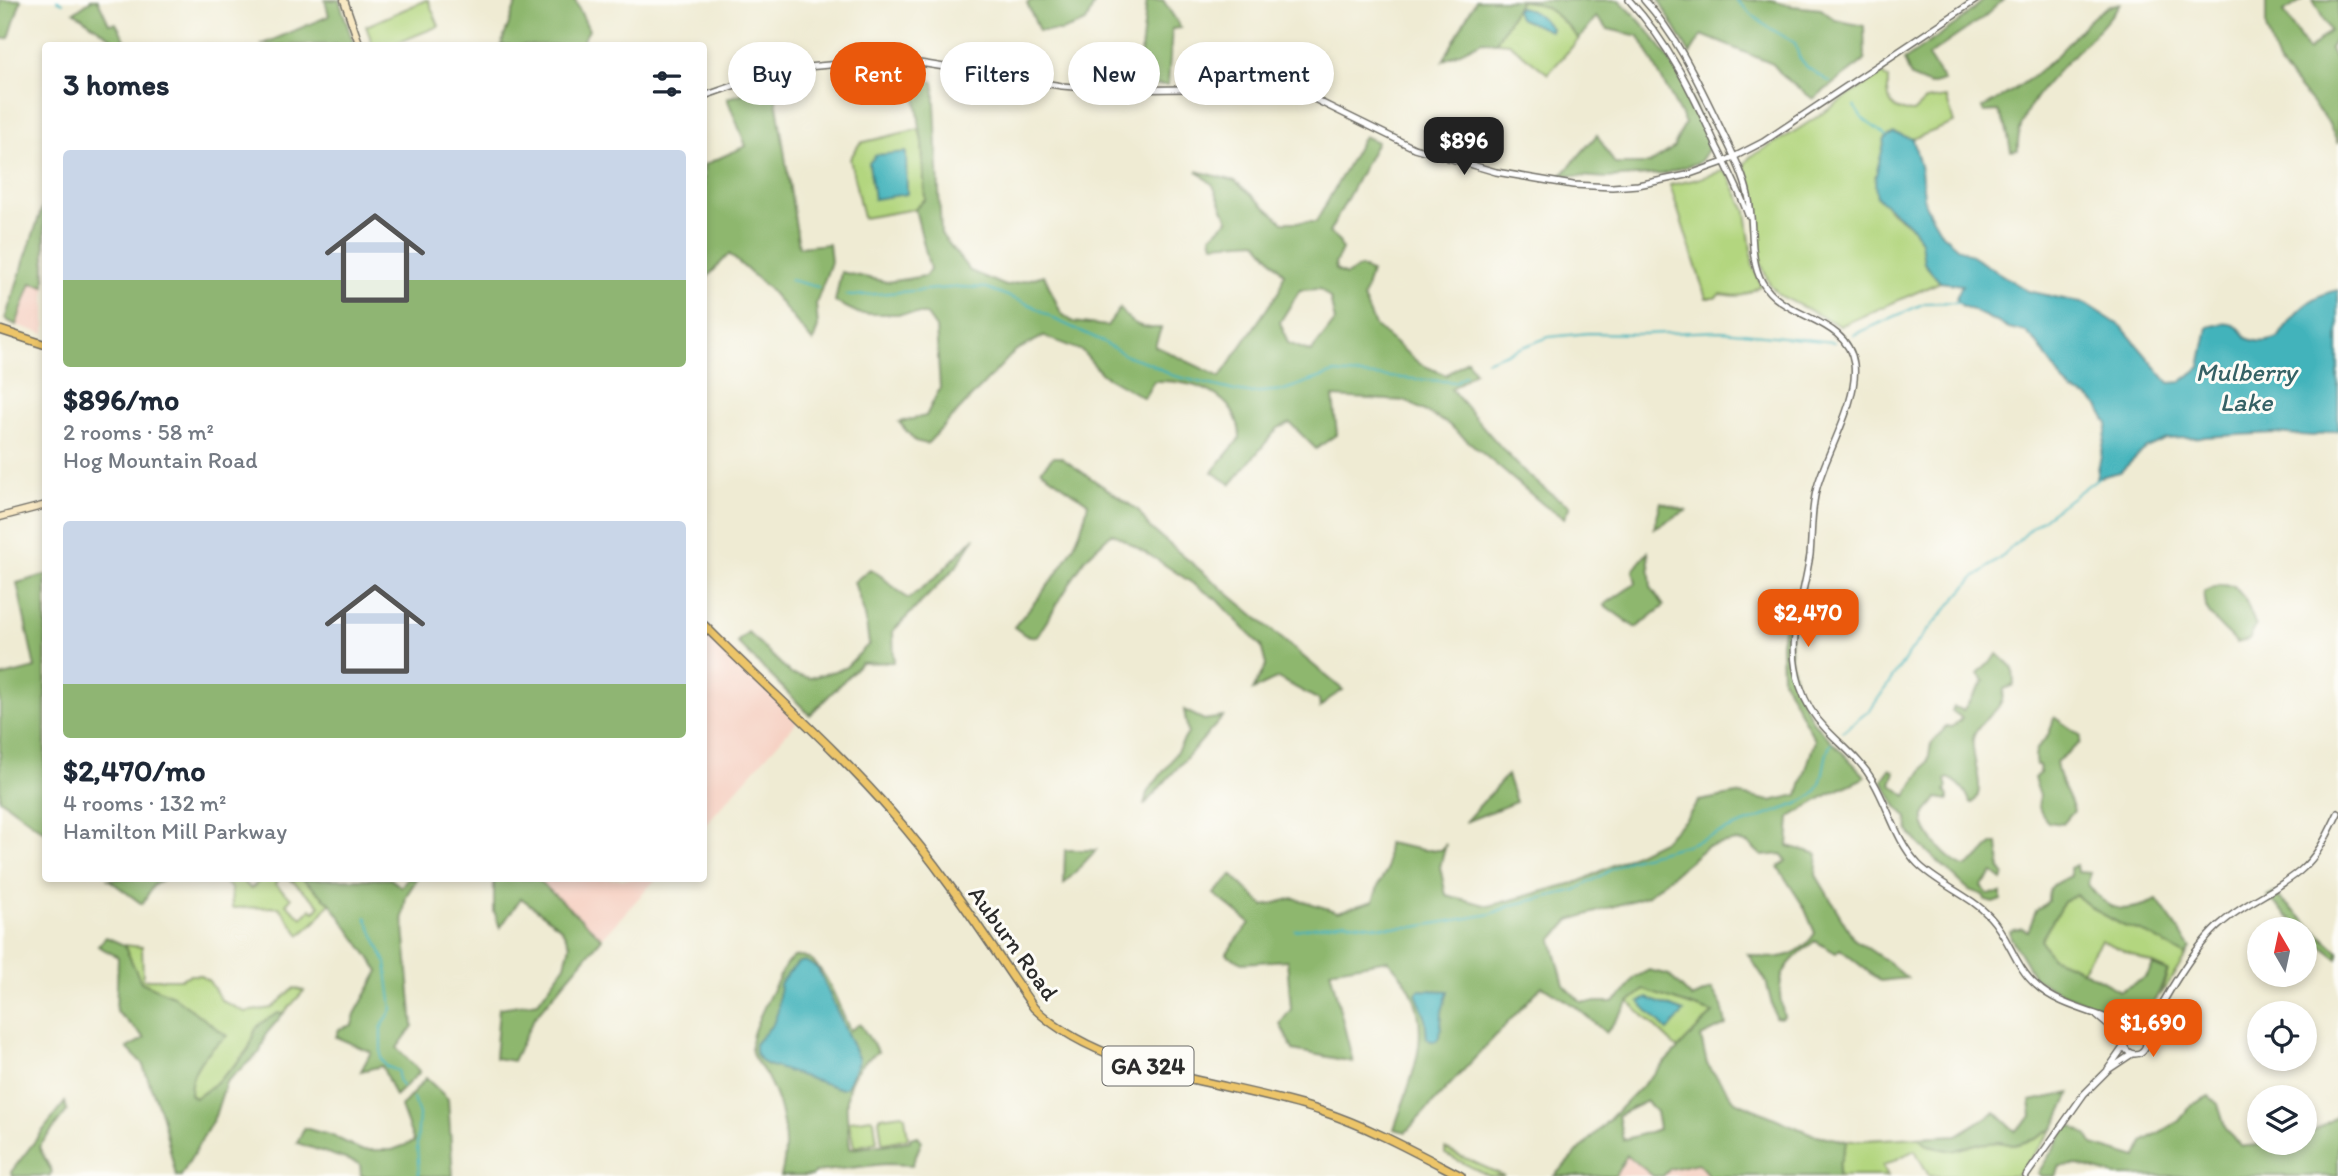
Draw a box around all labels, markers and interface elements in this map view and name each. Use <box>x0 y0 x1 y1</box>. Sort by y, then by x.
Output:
chip: Buy <box>728 42 816 105</box>
chip: Rent <box>830 42 926 105</box>
chip: Filters <box>940 42 1054 105</box>
chip: New <box>1068 42 1160 105</box>
chip: Apartment <box>1174 42 1334 105</box>
icon: filters <box>648 65 686 103</box>
text: 3 homes <box>63 66 170 103</box>
pin: $896 <box>1423 118 1505 177</box>
text: $896 <box>1440 126 1488 154</box>
icon: home <box>312 195 438 321</box>
water label: Mulberry Lake <box>2196 356 2299 418</box>
text: $896/mo <box>63 381 179 418</box>
text: 2 rooms · 58 m² <box>63 418 214 446</box>
text: Hog Mountain Road <box>63 446 258 474</box>
icon: home <box>312 566 438 692</box>
pin: $2,470 <box>1751 590 1865 649</box>
text: $2,470 <box>1774 598 1842 626</box>
text: $2,470/mo <box>63 752 206 789</box>
text: 4 rooms · 132 m² <box>63 789 226 817</box>
text: Hamilton Mill Parkway <box>63 817 287 845</box>
street label: Auburn Road <box>963 880 1065 1006</box>
north arrow <box>2247 917 2317 987</box>
map controls <box>2247 917 2317 1155</box>
pin: $1,690 <box>2096 1000 2210 1059</box>
button: locate <box>2247 1001 2317 1071</box>
text: $1,690 <box>2120 1008 2186 1036</box>
road number: GA 324 <box>1102 1046 1194 1086</box>
button: layers <box>2247 1085 2317 1155</box>

